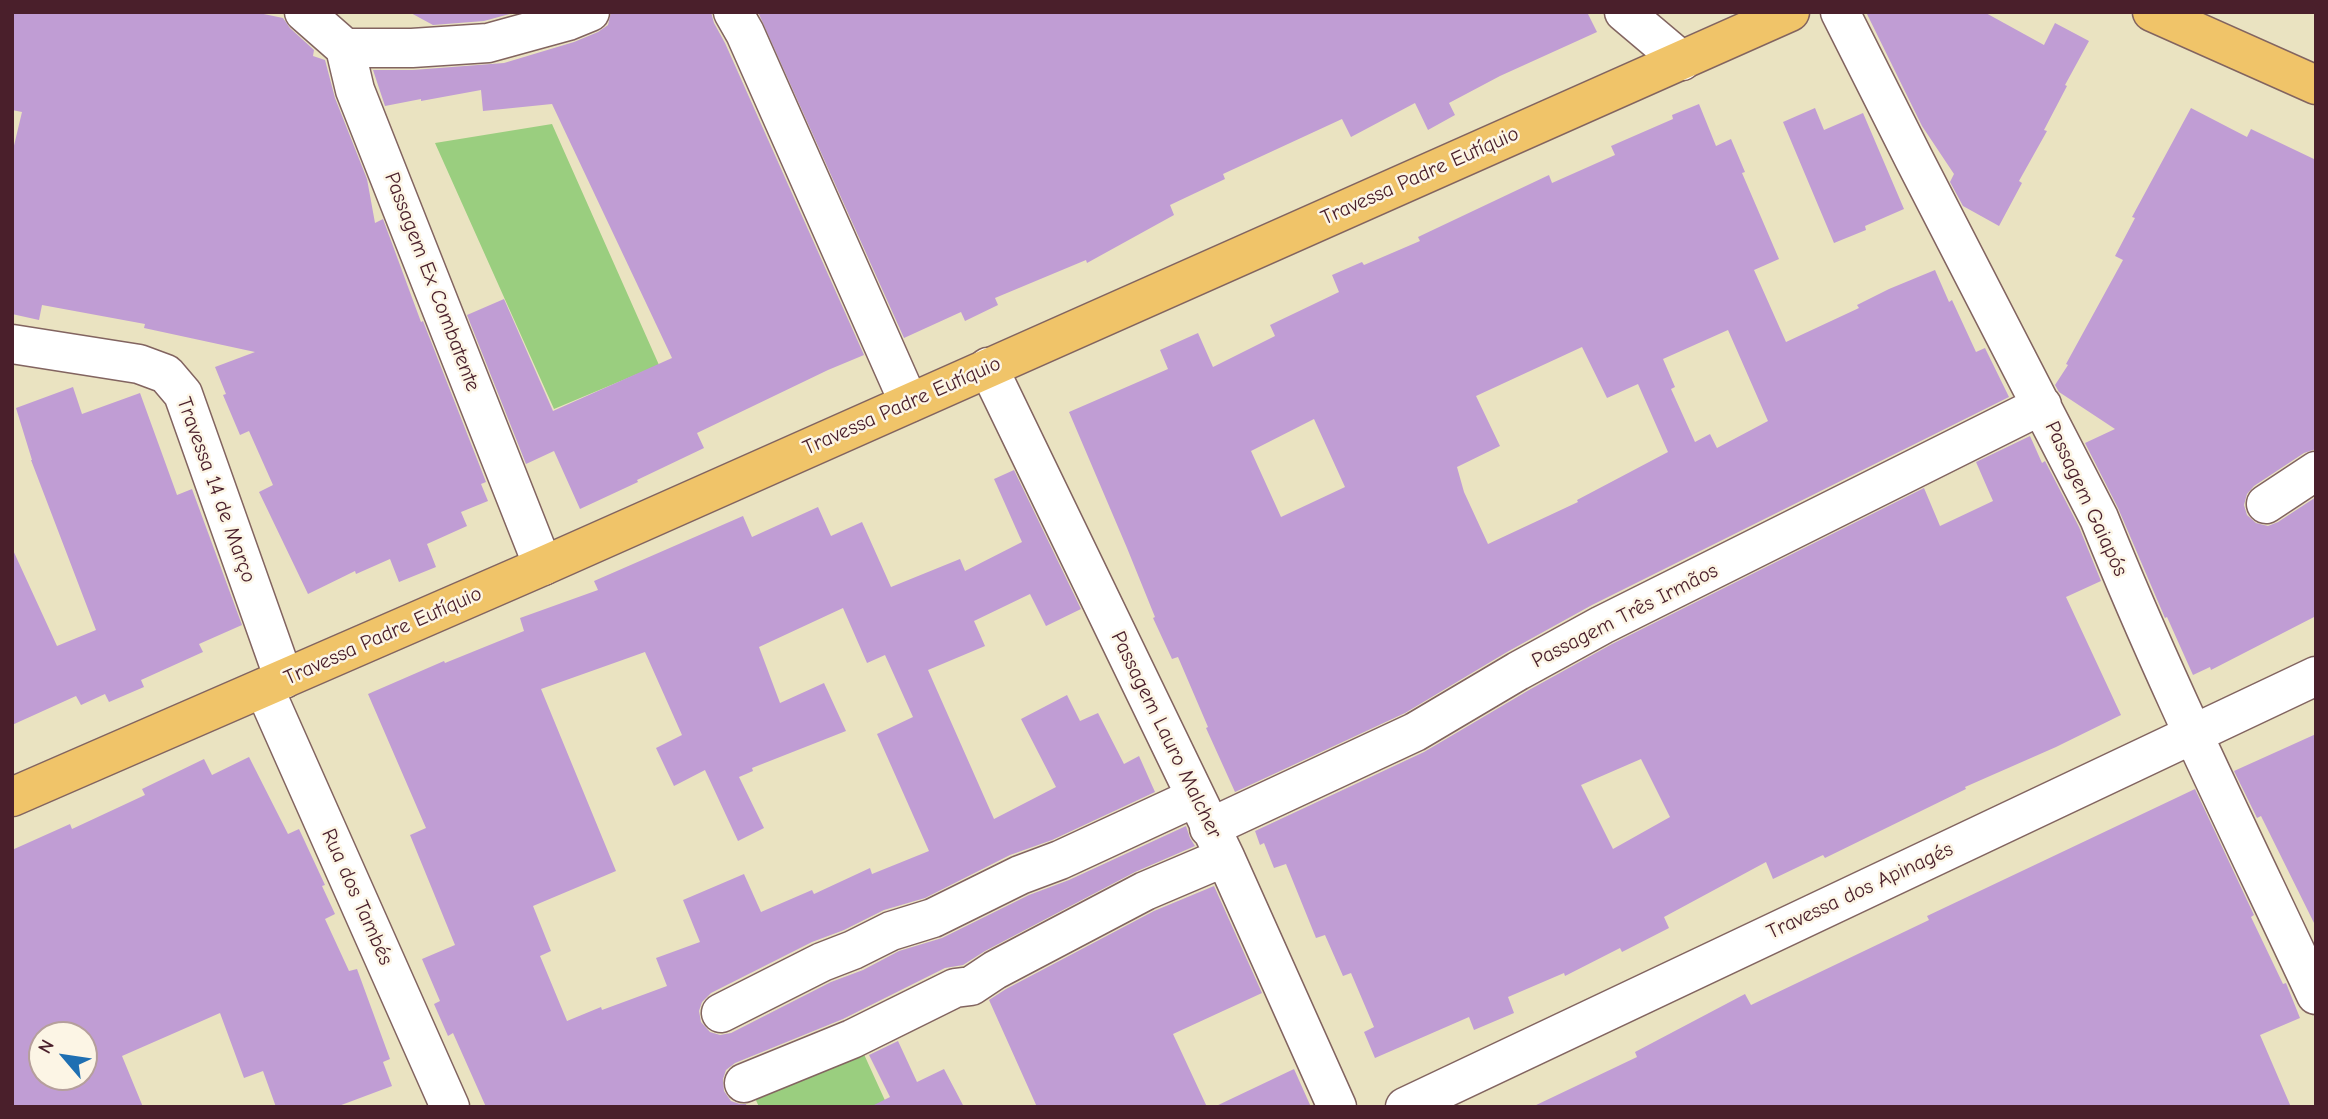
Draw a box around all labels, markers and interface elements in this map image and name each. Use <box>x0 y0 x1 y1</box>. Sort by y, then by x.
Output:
street label: Travessa Padre Eutíquio <box>1317 121 1523 231</box>
street label: Passagem Ex Combatente <box>379 169 485 395</box>
street label: Travessa Padre Eutíquio <box>799 351 1005 461</box>
street label: Travessa 14 de Março <box>171 394 261 586</box>
street label: Passagem Gaiapós <box>2039 417 2133 581</box>
street label: Passagem Três Irmãos <box>1528 558 1722 674</box>
street label: Travessa Padre Eutíquio <box>280 581 486 691</box>
street label: Passagem Lauro Malcher <box>1105 627 1227 843</box>
street label: Rua dos Tambés <box>316 825 398 969</box>
street label: Travessa dos Apinagés <box>1763 837 1957 945</box>
north arrow <box>28 1021 98 1091</box>
text: N <box>34 1036 59 1058</box>

